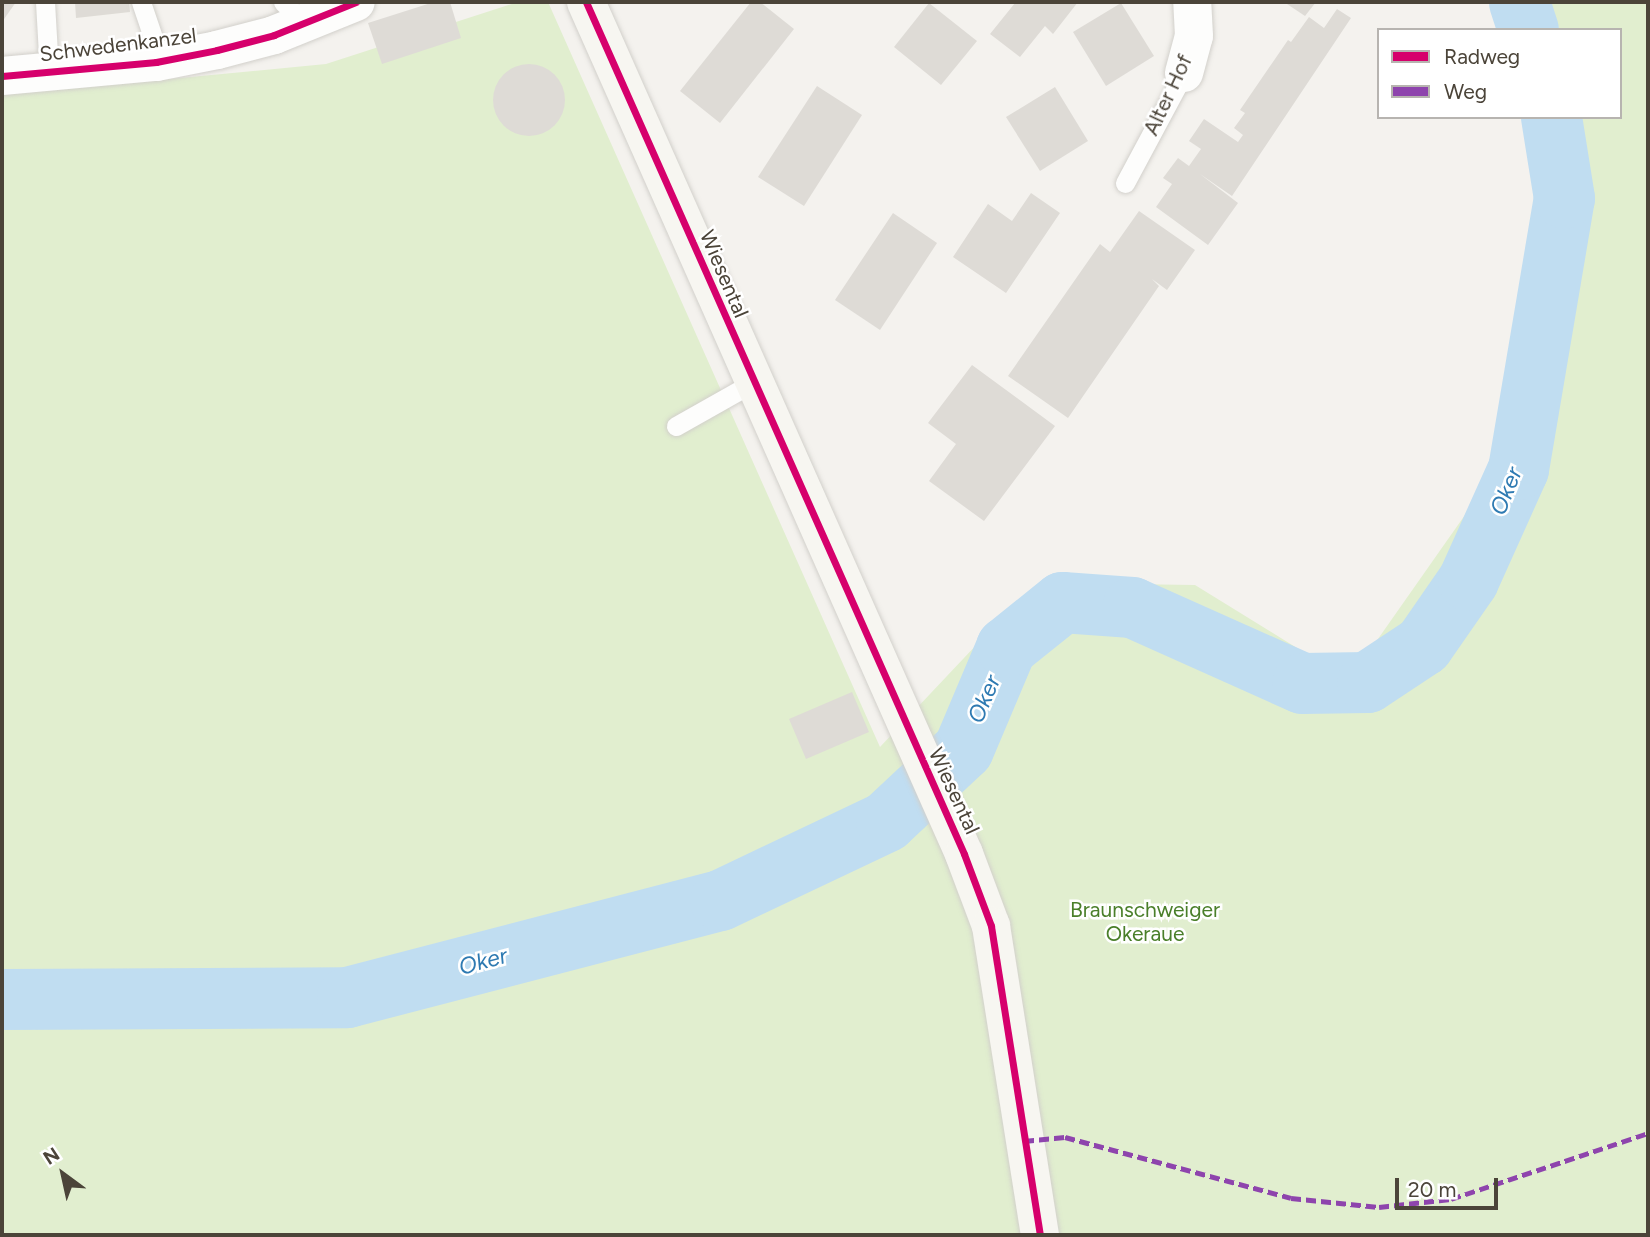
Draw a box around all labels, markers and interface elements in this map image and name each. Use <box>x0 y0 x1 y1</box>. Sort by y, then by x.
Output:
street label: Schwedenkanzel <box>38 23 198 67</box>
legend <box>1377 28 1622 119</box>
text: Radweg <box>1444 44 1520 69</box>
street label: Alter Hof <box>1138 51 1198 139</box>
text: Weg <box>1444 79 1487 104</box>
street label: Wiesental <box>694 226 754 322</box>
water label: Oker <box>1484 463 1528 519</box>
water label: Oker <box>962 671 1006 727</box>
street label: Wiesental <box>923 744 985 838</box>
park label: Braunschweiger Okeraue <box>1070 897 1220 947</box>
water label: Oker <box>456 941 510 981</box>
north arrow <box>28 1139 98 1209</box>
text: N <box>39 1142 64 1170</box>
scale bar <box>1398 1164 1501 1208</box>
text: 20 m <box>1408 1177 1456 1202</box>

